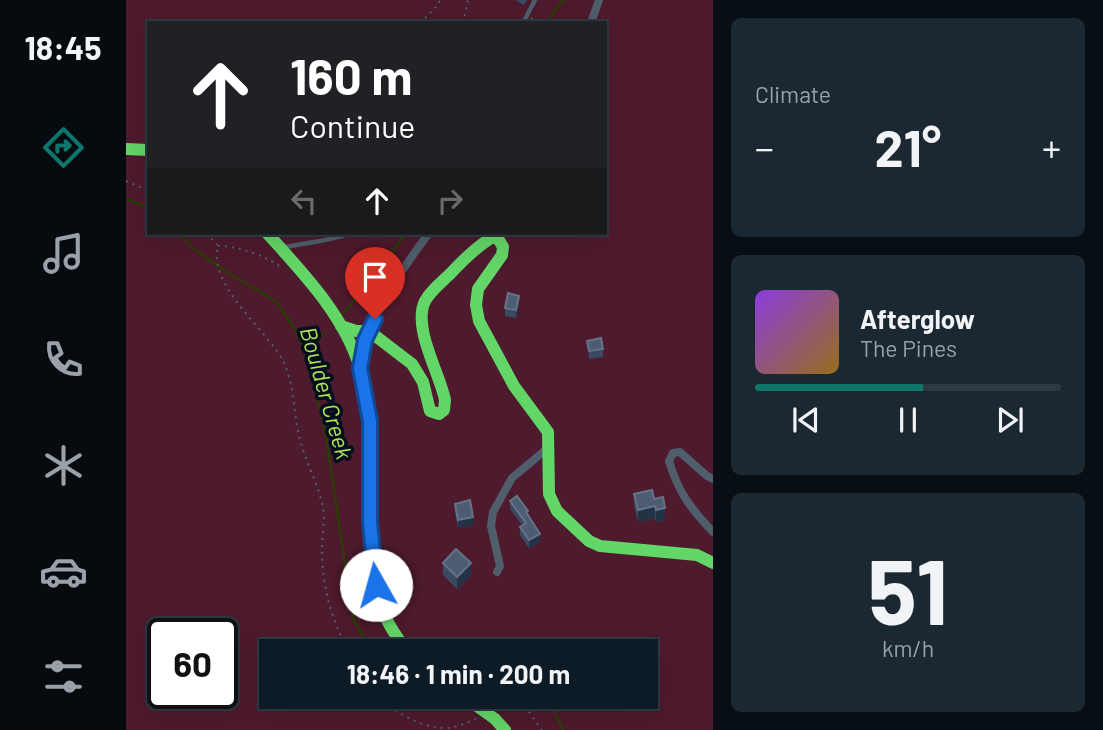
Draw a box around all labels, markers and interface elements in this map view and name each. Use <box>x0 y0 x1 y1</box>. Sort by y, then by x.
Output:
text: 18:45 <box>25 28 101 66</box>
text: 160 m <box>290 46 412 105</box>
icon: ahead <box>175 49 266 140</box>
text: Climate <box>755 80 831 108</box>
text: Continue <box>290 106 415 144</box>
text: 21° <box>875 115 941 177</box>
icon: directions <box>39 123 88 172</box>
text: − <box>755 124 774 170</box>
text: + <box>1042 124 1061 170</box>
icon: left <box>285 182 323 220</box>
icon: ahead <box>358 182 396 220</box>
icon: right <box>431 182 469 220</box>
icon: music <box>39 229 88 278</box>
pin <box>345 247 405 319</box>
icon: arrive <box>356 258 394 296</box>
text: Afterglow <box>860 303 975 334</box>
water label: Boulder Creek <box>295 323 359 462</box>
text: The Pines <box>860 334 957 362</box>
icon: phone <box>39 335 88 384</box>
icon: previous <box>787 401 825 439</box>
icon: pause <box>889 401 927 439</box>
icon: next <box>991 401 1029 439</box>
icon: climate <box>39 441 88 490</box>
text: 51 <box>868 534 948 643</box>
icon: car <box>39 547 88 596</box>
position arrow <box>339 548 413 622</box>
speed limit sign: 60 <box>147 618 238 709</box>
text: km/h <box>882 634 934 662</box>
icon: filters <box>39 652 88 701</box>
text: 18:46 · 1 min · 200 m <box>347 658 570 689</box>

